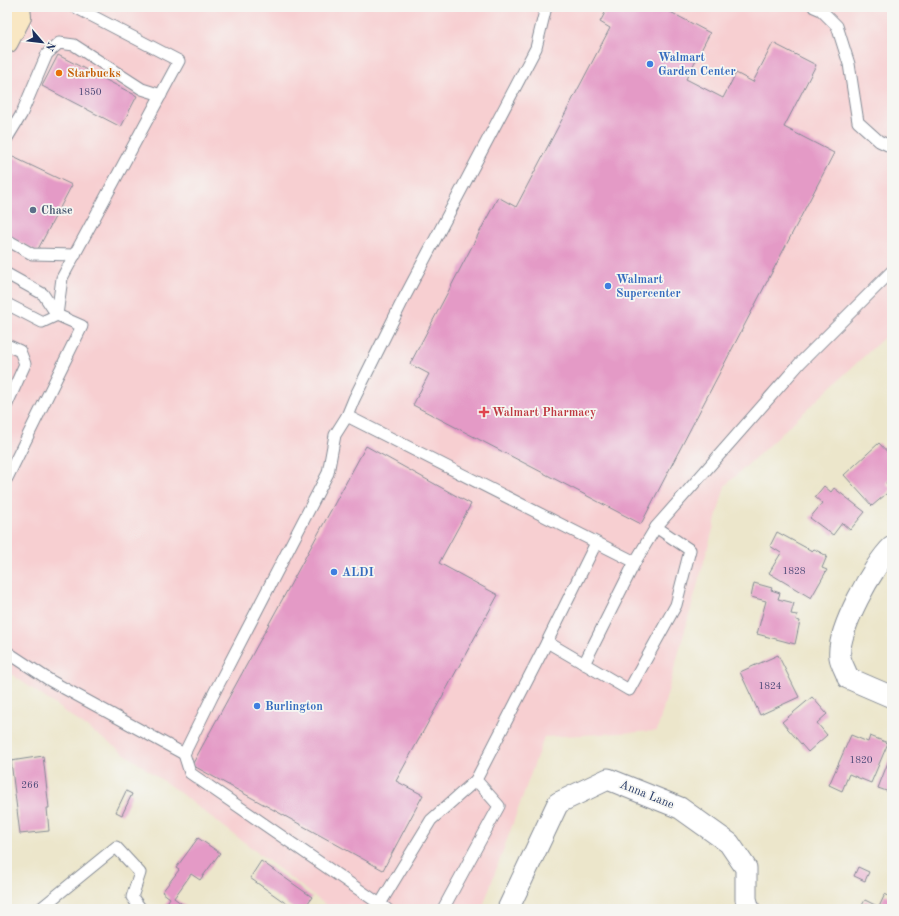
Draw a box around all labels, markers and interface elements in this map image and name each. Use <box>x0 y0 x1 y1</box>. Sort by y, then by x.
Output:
north arrow <box>22 22 62 62</box>
text: N <box>42 40 56 53</box>
place label: Walmart Garden Center <box>658 52 736 78</box>
marker: Walmart Garden Center <box>645 59 655 69</box>
marker: Starbucks <box>54 68 64 78</box>
place label: Starbucks <box>67 68 121 80</box>
house number: 1850 <box>78 87 102 97</box>
marker: Chase <box>28 205 38 215</box>
place label: Chase <box>41 205 73 217</box>
place label: Walmart Supercenter <box>616 274 681 300</box>
marker: Walmart Supercenter <box>603 281 613 291</box>
marker: Walmart Pharmacy <box>479 407 489 417</box>
place label: Walmart Pharmacy <box>492 407 596 419</box>
house number: 1828 <box>782 566 806 576</box>
marker: ALDI <box>329 567 339 577</box>
place label: ALDI <box>342 567 374 579</box>
house number: 1824 <box>758 681 782 691</box>
marker: Burlington <box>252 701 262 711</box>
place label: Burlington <box>265 701 323 713</box>
house number: 1820 <box>849 755 873 765</box>
street label: Anna Lane <box>618 779 676 811</box>
house number: 266 <box>21 780 39 790</box>

